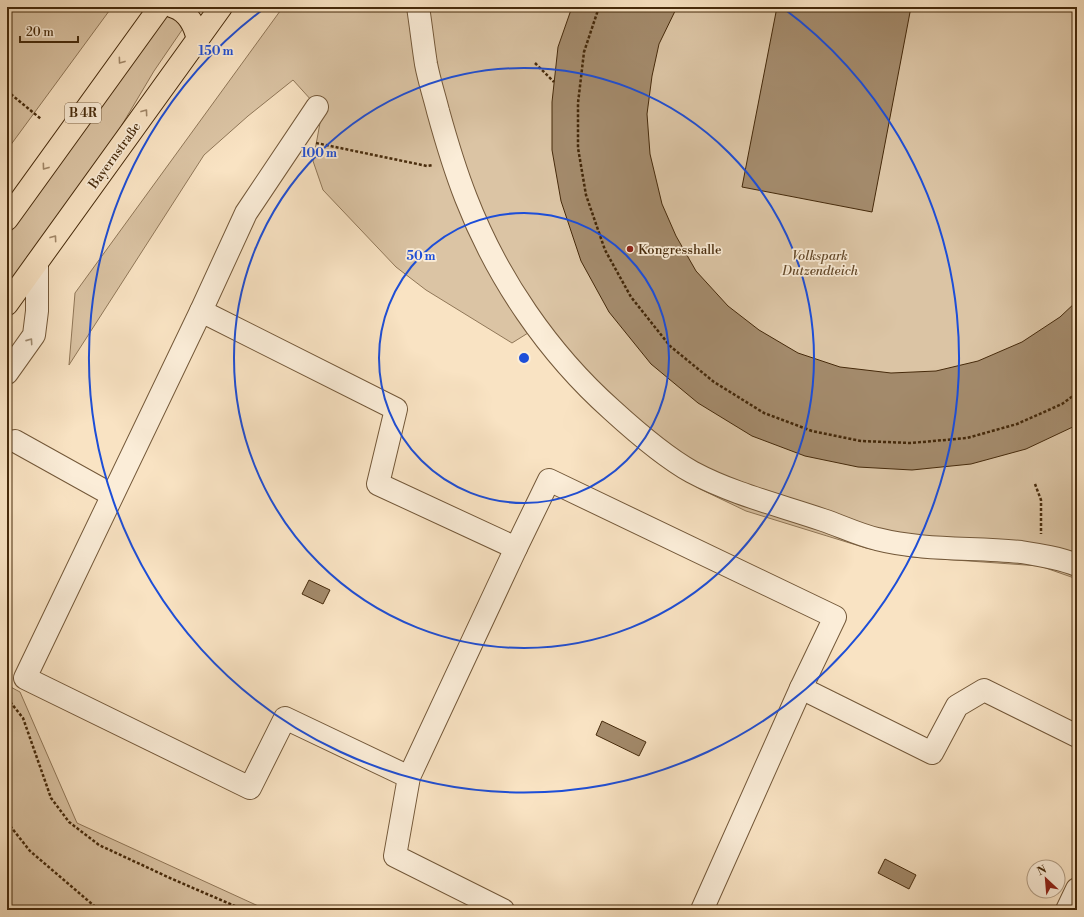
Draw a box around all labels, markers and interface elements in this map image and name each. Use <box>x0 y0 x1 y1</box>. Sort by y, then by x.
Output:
scale bar <box>20 18 78 44</box>
text: 20 m <box>26 25 54 40</box>
text: 150 m <box>199 44 233 59</box>
one-way arrow <box>119 57 126 64</box>
road number: B 4R <box>65 103 101 123</box>
one-way arrow <box>140 110 147 117</box>
street label: Bayernstraße <box>85 119 145 193</box>
text: 100 m <box>301 146 337 161</box>
one-way arrow <box>42 162 49 169</box>
one-way arrow <box>49 235 57 242</box>
place label: Kongresshalle <box>638 242 722 258</box>
marker: Kongresshalle <box>625 244 635 254</box>
park label: Volkspark Dutzendteich <box>781 248 859 279</box>
text: 50 m <box>406 249 436 264</box>
one-way arrow <box>25 338 33 345</box>
centre of rings <box>517 351 531 365</box>
north arrow <box>1026 859 1066 899</box>
text: N <box>1035 863 1049 879</box>

